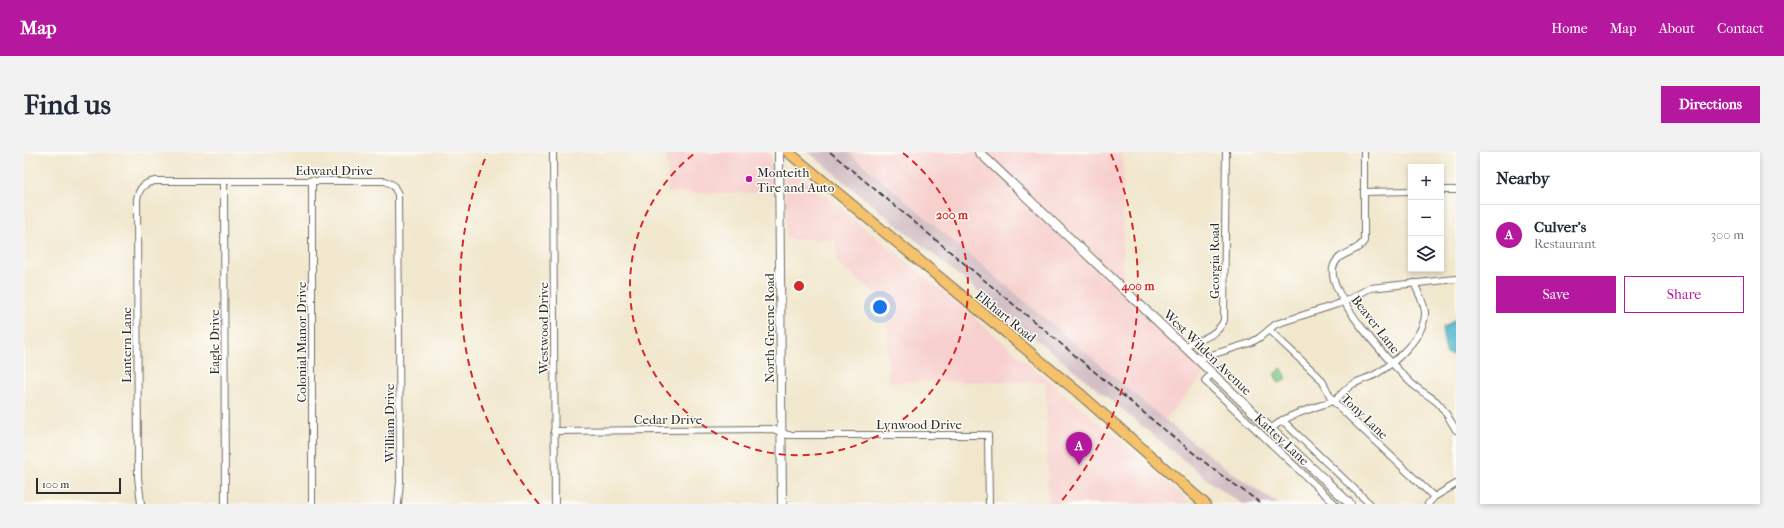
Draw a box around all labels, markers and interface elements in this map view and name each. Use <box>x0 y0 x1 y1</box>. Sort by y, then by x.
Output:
text: Map <box>20 17 56 39</box>
text: Home <box>1551 20 1588 37</box>
text: Map <box>1610 20 1637 37</box>
text: About <box>1659 20 1695 37</box>
text: Contact <box>1717 20 1764 37</box>
button: Directions <box>1661 86 1760 123</box>
text: Find us <box>24 88 111 121</box>
street label: Edward Drive <box>295 163 373 178</box>
map controls <box>1408 164 1444 272</box>
button: + <box>1408 164 1444 200</box>
place label: Monteith Tire and Auto <box>757 165 835 195</box>
text: Nearby <box>1496 168 1550 188</box>
marker: Monteith Tire and Auto <box>744 174 754 184</box>
button: − <box>1408 200 1444 236</box>
text: 200 m <box>936 208 969 222</box>
text: Culver's <box>1534 218 1586 236</box>
street label: Georgia Road <box>1207 222 1222 299</box>
text: A <box>1505 227 1513 242</box>
text: 300 m <box>1711 227 1744 242</box>
button: layers <box>1408 236 1444 272</box>
text: Restaurant <box>1534 236 1596 251</box>
street label: North Greene Road <box>762 272 777 383</box>
button: Save <box>1496 276 1616 313</box>
button: Share <box>1624 276 1744 313</box>
centre of rings <box>792 279 806 293</box>
text: 400 m <box>1121 279 1155 294</box>
street label: Colonial Manor Drive <box>294 281 309 403</box>
street label: Westwood Drive <box>536 281 551 375</box>
street label: Elkhart Road <box>972 287 1040 346</box>
street label: Beaver Lane <box>1348 292 1403 357</box>
your location <box>870 297 890 317</box>
street label: Lantern Lane <box>119 306 134 383</box>
street label: West Wilden Avenue <box>1160 306 1255 399</box>
street label: Eagle Drive <box>207 309 222 375</box>
street label: William Drive <box>382 383 397 463</box>
street label: Tony Lane <box>1338 391 1391 443</box>
street label: Kattey Lane <box>1251 410 1312 469</box>
street label: Cedar Drive <box>634 412 703 427</box>
street label: Lynwood Drive <box>876 417 963 432</box>
pin: A <box>1066 432 1092 465</box>
scale bar <box>36 476 121 495</box>
text: 100 m <box>42 478 70 491</box>

